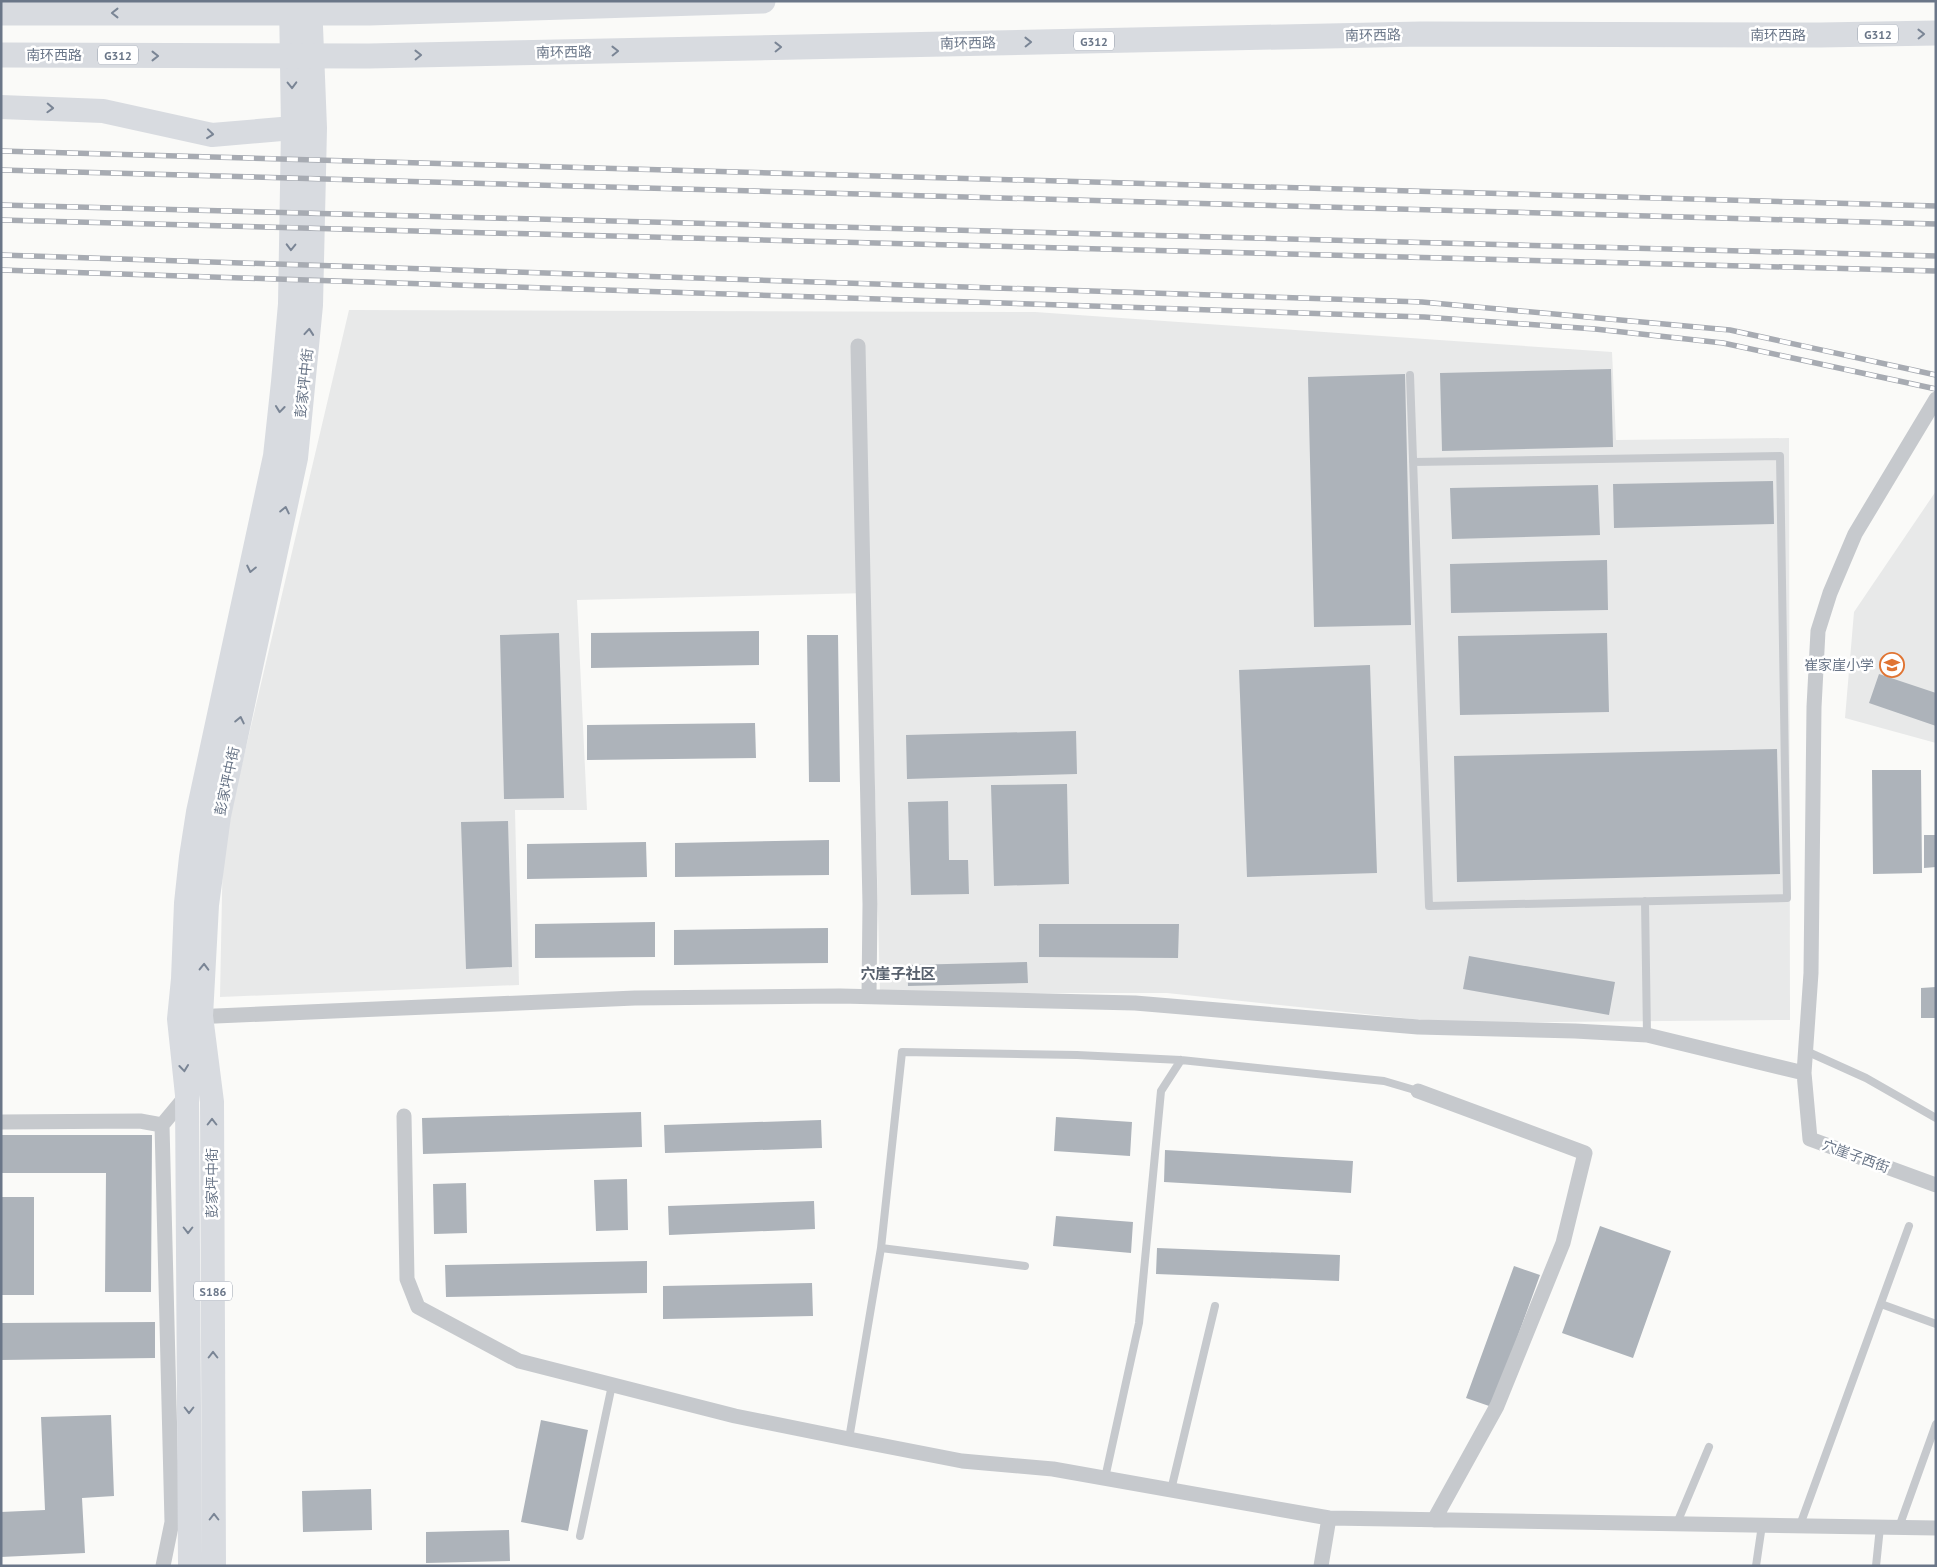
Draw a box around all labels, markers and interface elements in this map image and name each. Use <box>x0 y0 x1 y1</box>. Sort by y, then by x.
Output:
one-way arrow <box>111 8 118 18</box>
road number: G312 <box>1858 24 1898 44</box>
street label: 南环西路 <box>1345 26 1401 44</box>
street label: 南环西路 <box>1750 26 1806 44</box>
one-way arrow <box>1918 29 1925 39</box>
road number: G312 <box>1074 31 1114 50</box>
street label: 南环西路 <box>940 34 996 52</box>
one-way arrow <box>1024 37 1032 47</box>
one-way arrow <box>774 42 782 52</box>
street label: 南环西路 <box>536 43 592 61</box>
one-way arrow <box>611 45 619 56</box>
street label: 南环西路 <box>26 46 82 64</box>
road number: G312 <box>98 46 138 64</box>
one-way arrow <box>414 49 422 60</box>
one-way arrow <box>152 51 159 61</box>
one-way arrow <box>287 81 298 89</box>
one-way arrow <box>46 103 54 114</box>
one-way arrow <box>206 128 214 139</box>
one-way arrow <box>286 244 296 252</box>
one-way arrow <box>303 328 314 336</box>
street label: 彭家坪中街 <box>291 347 317 419</box>
one-way arrow <box>275 406 286 414</box>
one-way arrow <box>279 506 289 515</box>
one-way arrow <box>246 565 256 574</box>
school or university icon: 崔家崖小学 <box>1879 652 1905 678</box>
place label: 崔家崖小学 <box>1804 656 1874 674</box>
one-way arrow <box>234 716 244 725</box>
street label: 彭家坪中街 <box>211 745 243 817</box>
one-way arrow <box>199 963 209 971</box>
district label: 穴崖子社区 <box>860 964 936 983</box>
one-way arrow <box>178 1064 189 1072</box>
one-way arrow <box>207 1118 217 1126</box>
street label: 穴崖子西街 <box>1820 1136 1892 1176</box>
street label: 彭家坪中街 <box>203 1148 221 1218</box>
one-way arrow <box>183 1226 193 1234</box>
road number: S186 <box>194 1282 232 1300</box>
one-way arrow <box>208 1350 218 1358</box>
one-way arrow <box>184 1406 194 1414</box>
one-way arrow <box>209 1513 219 1520</box>

